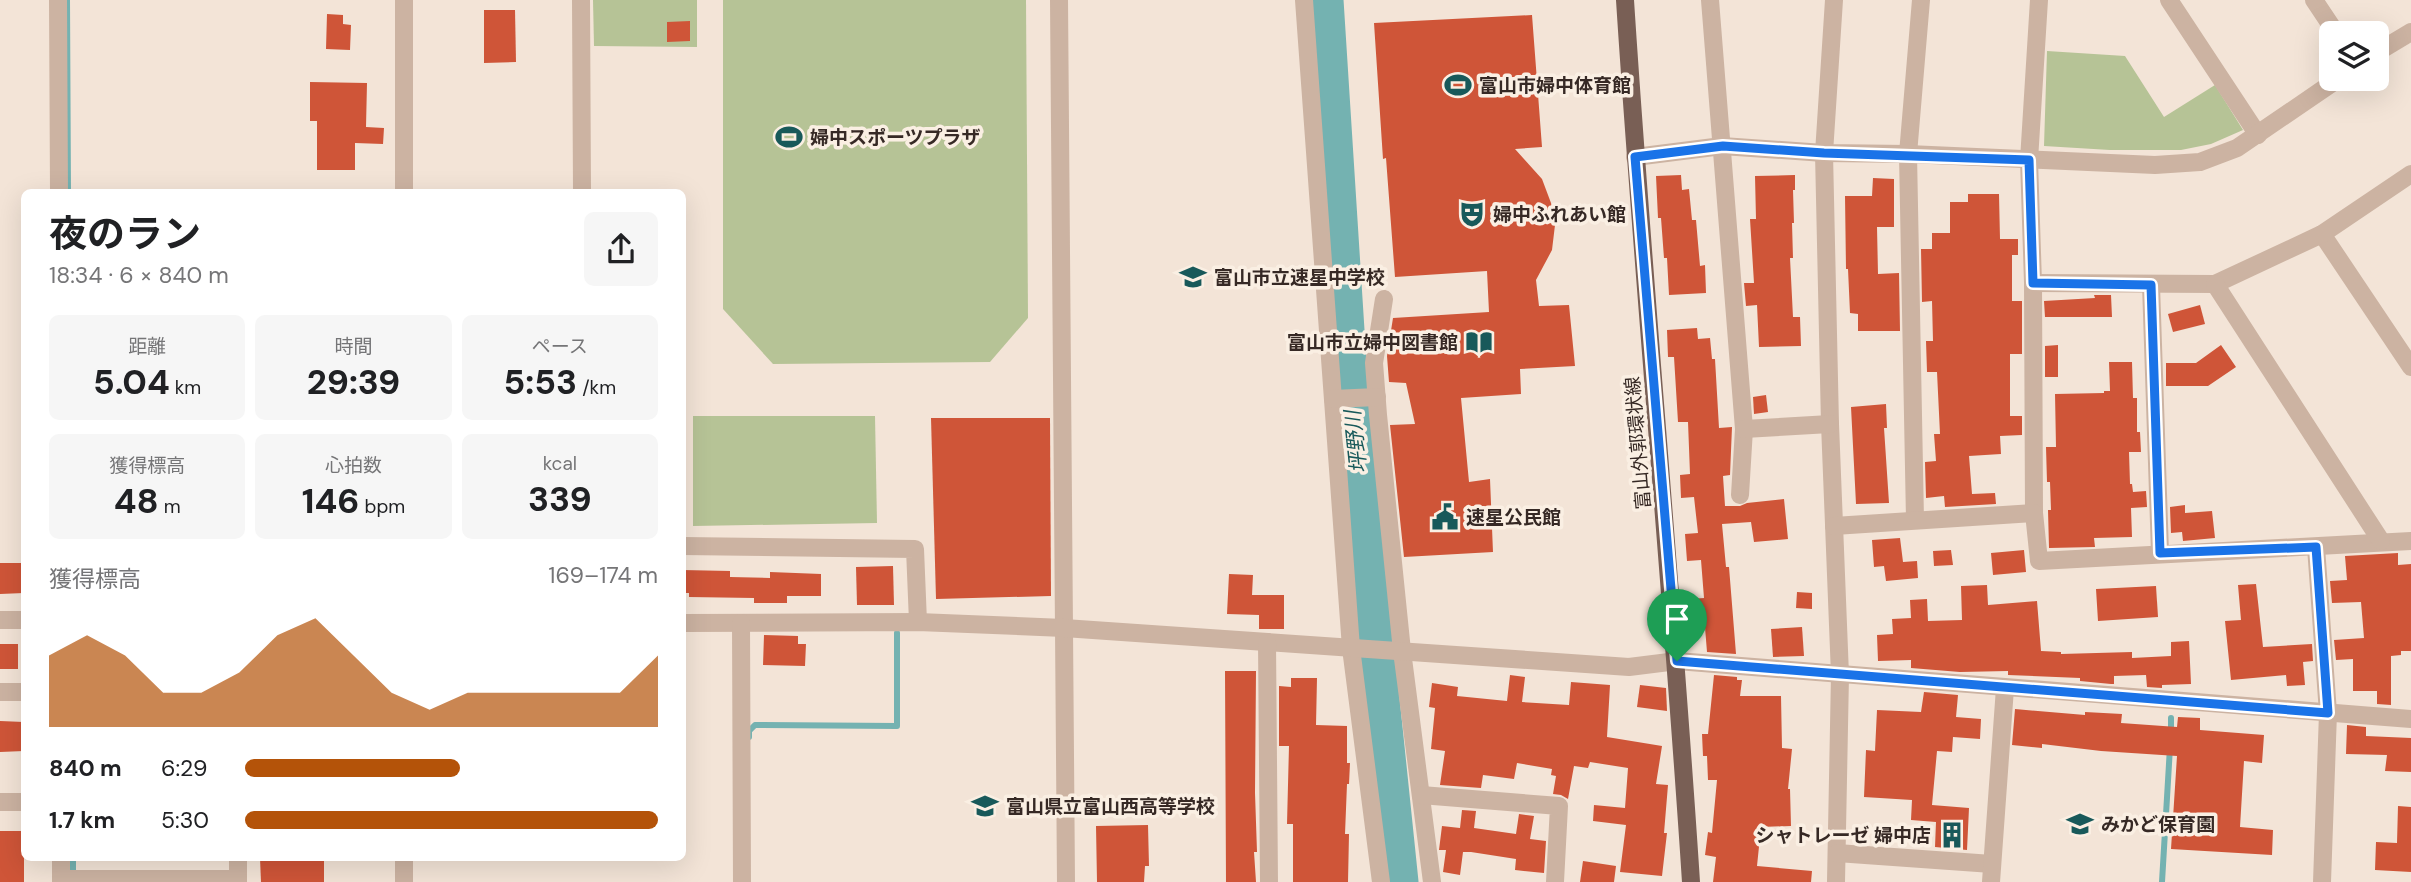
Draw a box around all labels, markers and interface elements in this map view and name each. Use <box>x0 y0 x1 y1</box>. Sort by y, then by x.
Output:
map controls <box>2319 21 2389 91</box>
button: layers <box>2319 21 2389 91</box>
sports icon: 富山市婦中体育館 <box>1443 70 1473 100</box>
place label: 富山市婦中体育館 <box>1479 73 1631 98</box>
sports icon: 婦中スポーツプラザ <box>774 122 804 152</box>
place label: 婦中スポーツプラザ <box>810 125 981 150</box>
theatre icon: 婦中ふれあい館 <box>1457 199 1487 229</box>
place label: 婦中ふれあい館 <box>1493 202 1626 227</box>
text: 夜のラン <box>49 209 201 259</box>
button: share <box>584 212 658 286</box>
text: 18:34 · 6 × 840 m <box>49 260 229 290</box>
school or university icon: 富山市立速星中学校 <box>1178 262 1208 292</box>
place label: 富山市立速星中学校 <box>1214 265 1385 290</box>
library icon: 富山市立婦中図書館 <box>1464 327 1494 357</box>
place label: 富山市立婦中図書館 <box>1287 330 1458 355</box>
text: 距離 <box>128 334 166 359</box>
text: 時間 <box>334 334 373 359</box>
text: ペース <box>532 334 588 359</box>
text: 5.04 <box>93 359 170 405</box>
text: 29:39 <box>307 359 400 405</box>
text: 5:53 <box>504 359 577 405</box>
text: km <box>170 375 201 400</box>
text: /km <box>577 375 616 400</box>
street label: 富山外郭環状線 <box>1620 376 1656 510</box>
water label: 坪野川 <box>1339 407 1373 475</box>
text: kcal <box>543 451 577 476</box>
text: 獲得標高 <box>109 453 185 478</box>
text: 心拍数 <box>325 453 382 478</box>
text: 339 <box>528 476 592 522</box>
text: 48 <box>114 478 159 524</box>
text: 146 <box>302 478 359 524</box>
text: m <box>159 494 181 519</box>
text: bpm <box>359 494 405 519</box>
public building icon: 速星公民館 <box>1430 502 1460 532</box>
place label: 速星公民館 <box>1466 505 1561 530</box>
text: 169–174 m <box>548 560 658 590</box>
text: 獲得標高 <box>49 564 141 594</box>
pin <box>1647 589 1707 661</box>
icon: arrive <box>1658 600 1696 638</box>
text: 840 m <box>49 753 122 783</box>
text: 6:29 <box>161 753 208 783</box>
school or university icon: 富山県立富山西高等学校 <box>970 791 1000 821</box>
place label: 富山県立富山西高等学校 <box>1006 794 1215 819</box>
text: 1.7 km <box>49 805 115 835</box>
text: 5:30 <box>161 805 209 835</box>
school or university icon: みかど保育園 <box>2065 809 2095 839</box>
place label: みかど保育園 <box>2101 812 2215 837</box>
building icon: シャトレーゼ 婦中店 <box>1937 820 1967 850</box>
place label: シャトレーゼ 婦中店 <box>1756 823 1931 848</box>

